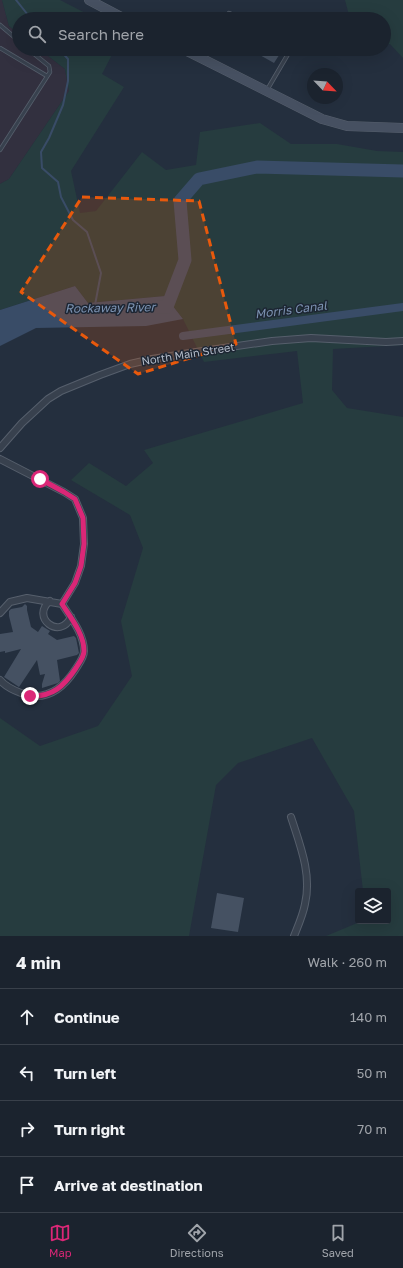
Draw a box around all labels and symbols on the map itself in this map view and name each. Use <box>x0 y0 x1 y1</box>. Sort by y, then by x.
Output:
north arrow <box>307 68 343 104</box>
water label: Morris Canal <box>254 298 329 321</box>
water label: Rockaway River <box>65 299 158 316</box>
street label: North Main Street <box>140 340 235 367</box>
route start <box>31 470 49 488</box>
route end <box>21 687 39 705</box>

